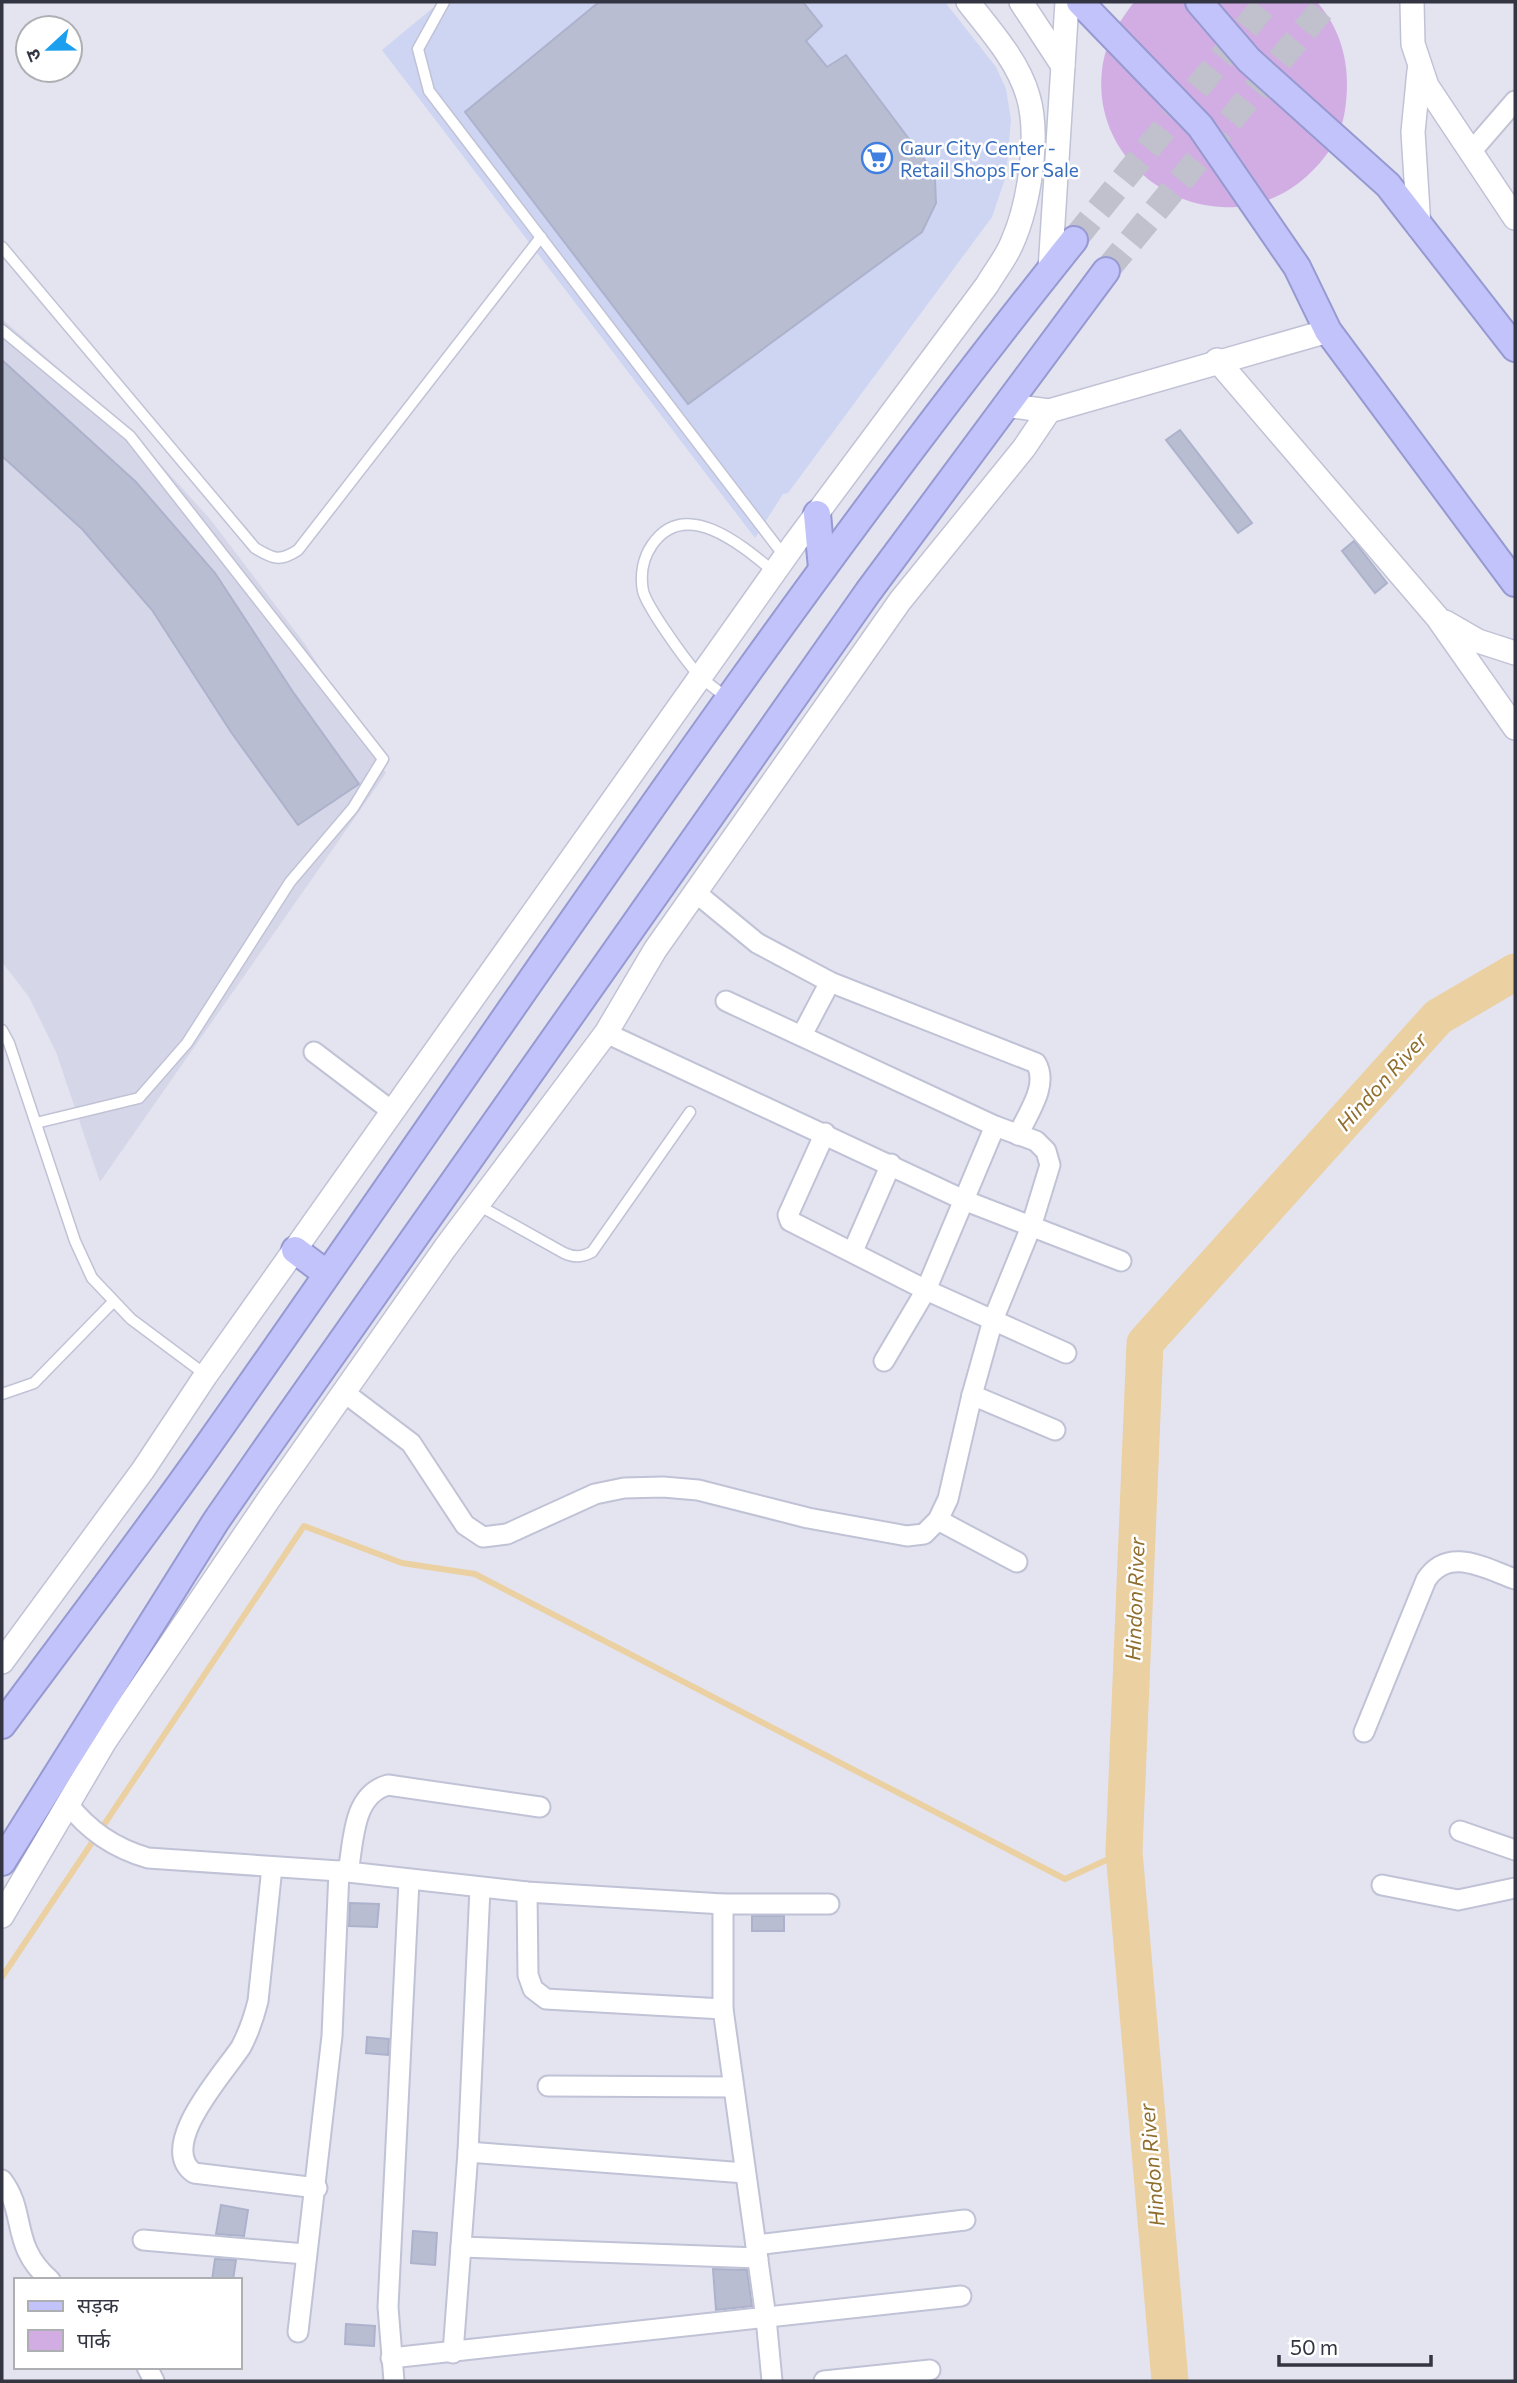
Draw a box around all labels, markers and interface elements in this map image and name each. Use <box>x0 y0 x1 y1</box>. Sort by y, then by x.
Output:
north arrow <box>14 14 84 84</box>
text: उ <box>20 45 46 65</box>
place label: Gaur City Center - Retail Shops For Sale <box>900 136 1079 181</box>
supermarket icon: Gaur City Center - Retail Shops For Sale <box>860 141 894 175</box>
water label: Hindon River <box>1330 1026 1432 1135</box>
water label: Hindon River <box>1119 1536 1149 1661</box>
water label: Hindon River <box>1133 2102 1169 2228</box>
legend <box>14 2278 242 2369</box>
text: सड़क <box>77 2292 119 2317</box>
scale bar <box>1279 2324 1431 2368</box>
text: पार्क <box>77 2327 111 2352</box>
text: 50 m <box>1290 2334 1338 2359</box>

